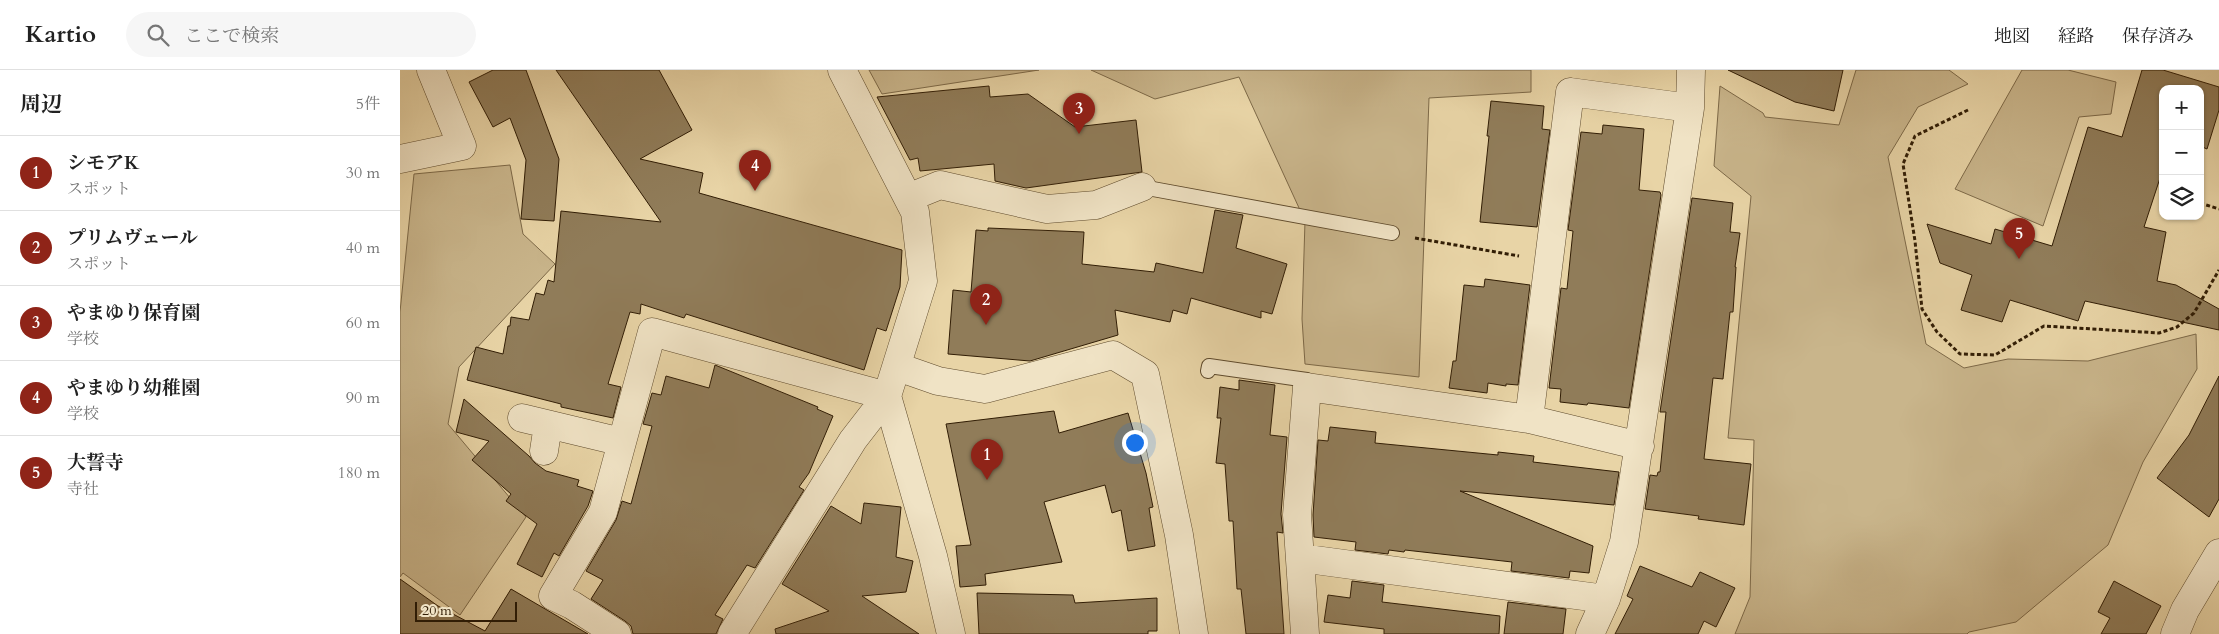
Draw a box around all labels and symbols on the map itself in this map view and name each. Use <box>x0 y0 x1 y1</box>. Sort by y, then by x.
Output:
pin: 3 <box>1063 93 1095 134</box>
pin: 4 <box>739 150 771 191</box>
pin: 5 <box>2003 218 2035 259</box>
pin: 2 <box>970 284 1002 325</box>
your location <box>1122 430 1148 456</box>
pin: 1 <box>971 439 1003 480</box>
scale bar <box>415 599 518 622</box>

